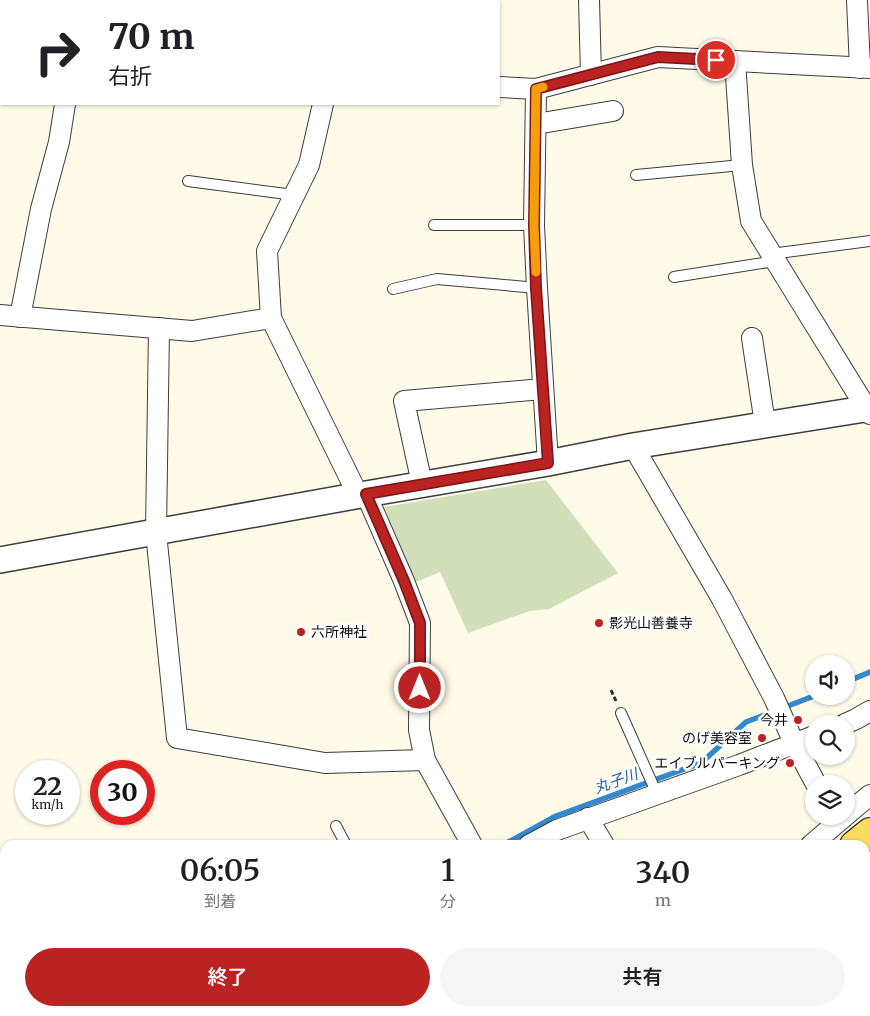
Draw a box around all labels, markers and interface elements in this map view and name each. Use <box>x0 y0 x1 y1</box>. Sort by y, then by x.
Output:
text: 70 m <box>108 15 195 59</box>
icon: right <box>25 20 90 85</box>
pin <box>695 39 737 81</box>
icon: arrive <box>702 46 730 74</box>
text: 右折 <box>108 62 152 90</box>
place label: 影光山善養寺 <box>609 614 693 632</box>
marker: 影光山善養寺 <box>593 617 605 629</box>
place label: 六所神社 <box>311 623 367 641</box>
marker: 六所神社 <box>295 626 307 638</box>
map controls <box>805 655 855 825</box>
button: sound <box>805 655 855 705</box>
position arrow <box>393 661 445 713</box>
place label: 今井 <box>760 711 788 729</box>
marker: 今井 <box>792 714 804 726</box>
button: search <box>805 715 855 765</box>
place label: のげ美容室 <box>682 729 752 747</box>
marker: のげ美容室 <box>756 732 768 744</box>
place label: エイブルパーキング <box>654 754 780 772</box>
marker: エイブルパーキング <box>784 757 796 769</box>
speed limit sign: 30 <box>90 760 155 825</box>
water label: 丸子川 <box>591 763 642 797</box>
text: 22 <box>33 770 62 802</box>
button: layers <box>805 775 855 825</box>
text: km/h <box>32 797 63 812</box>
text: 06:05 <box>180 851 260 889</box>
text: 1 <box>441 851 455 889</box>
text: 340 <box>636 853 690 891</box>
text: m <box>655 890 671 910</box>
text: 到着 <box>204 891 236 911</box>
text: 分 <box>440 891 456 911</box>
button: 終了 <box>25 948 430 1006</box>
button: 共有 <box>440 948 845 1006</box>

